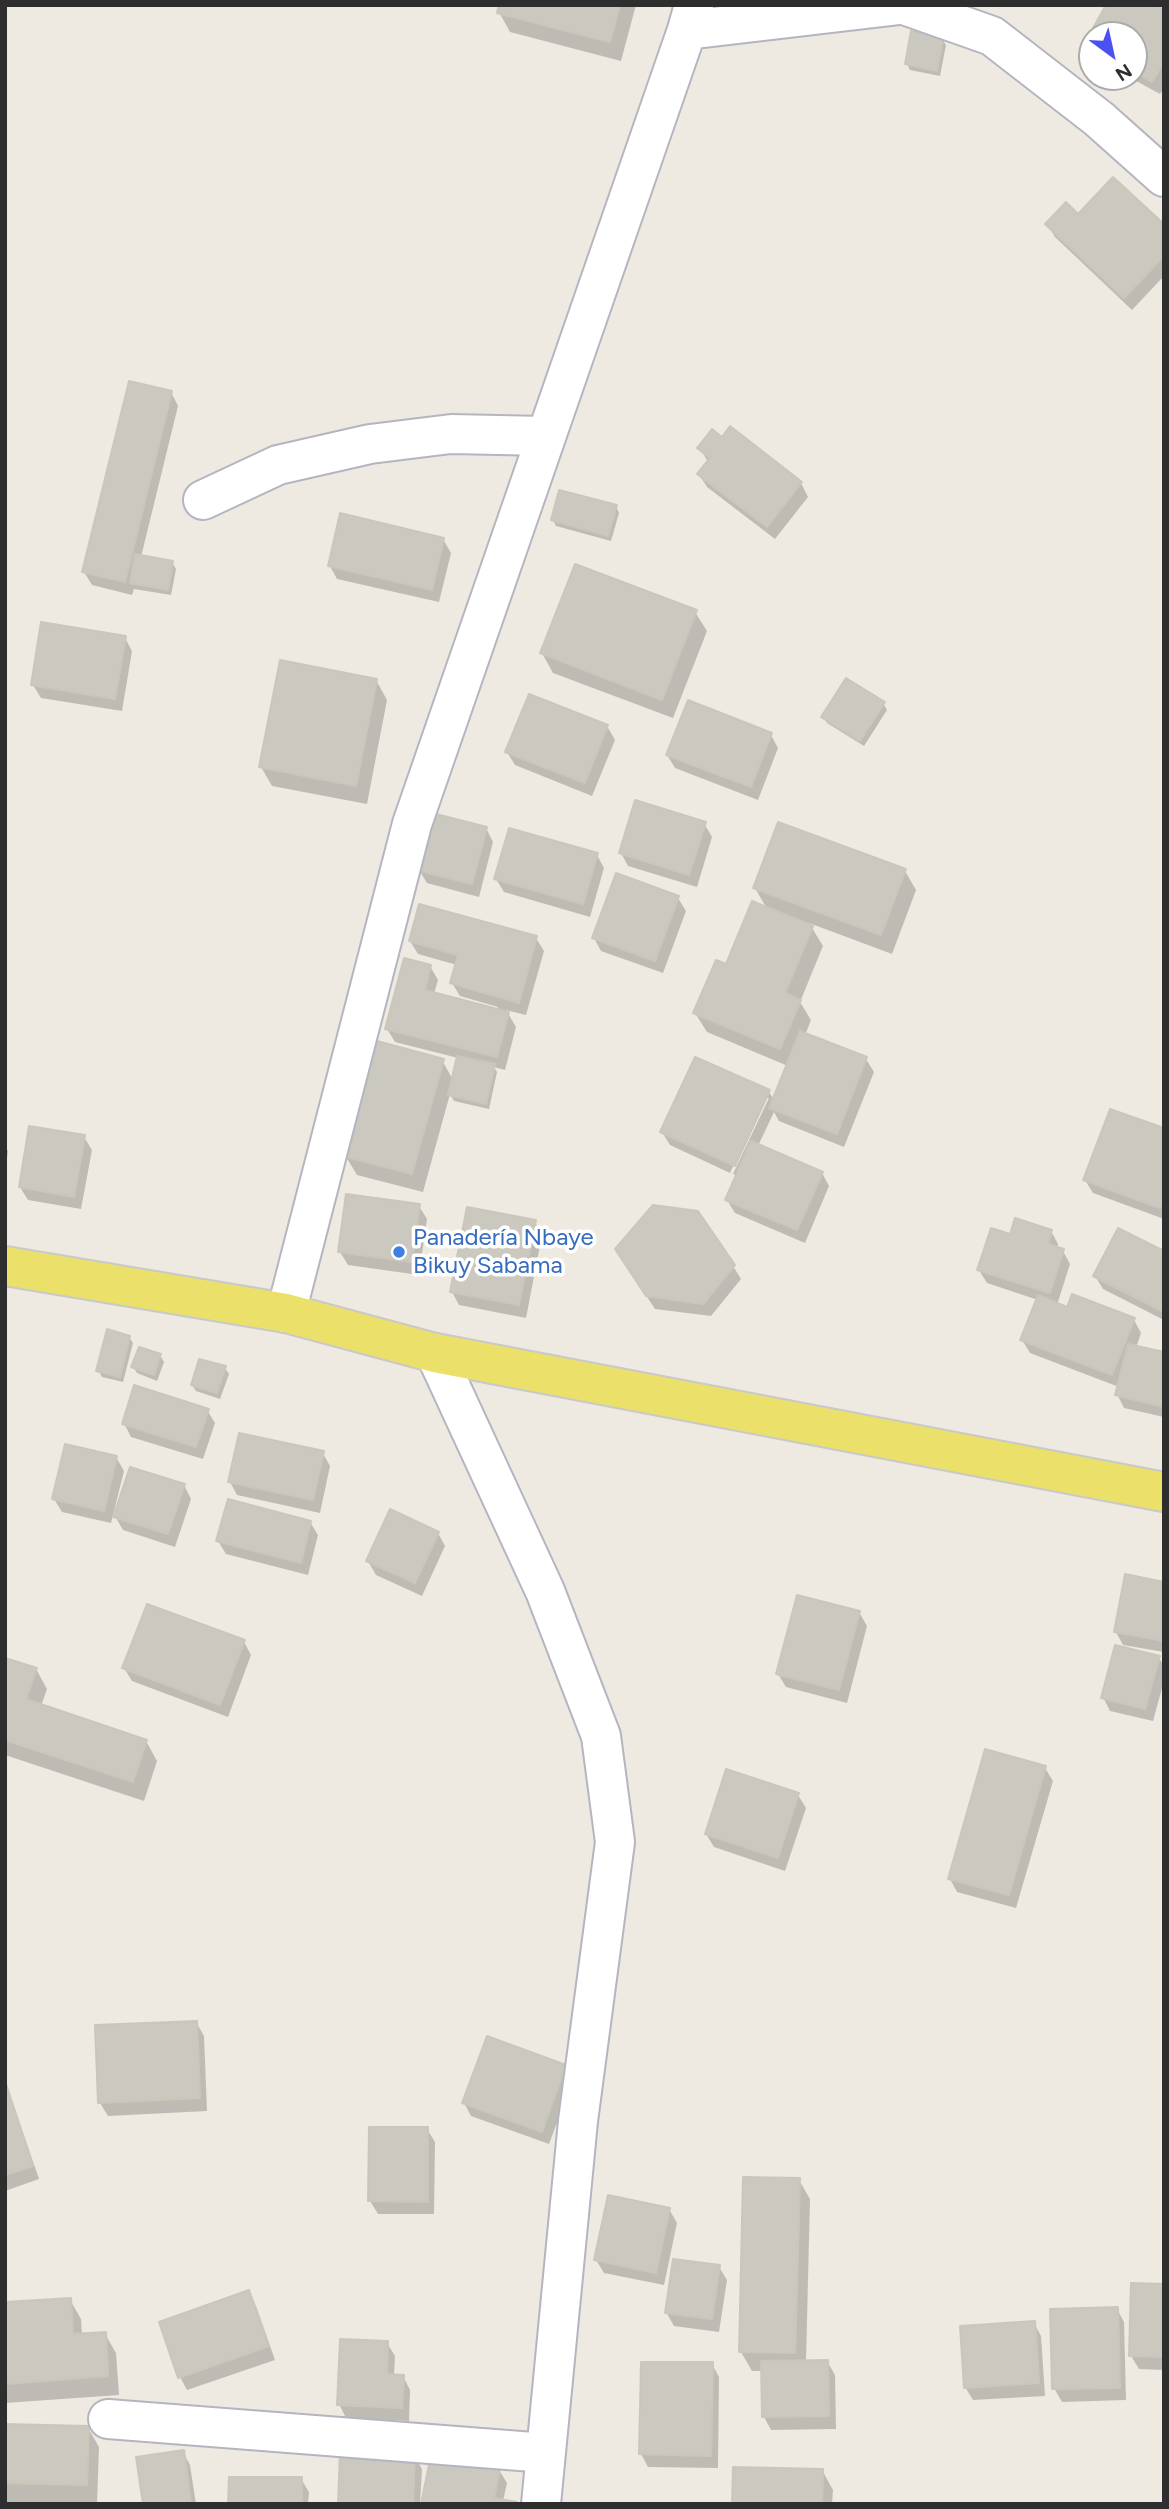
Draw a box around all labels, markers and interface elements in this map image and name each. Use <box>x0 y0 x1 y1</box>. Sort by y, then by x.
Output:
north arrow <box>1078 21 1148 91</box>
text: N <box>1111 59 1136 86</box>
place label: Panadería Nbaye Bikuy Sabama <box>413 1224 594 1280</box>
marker: Panadería Nbaye Bikuy Sabama <box>391 1244 407 1260</box>

